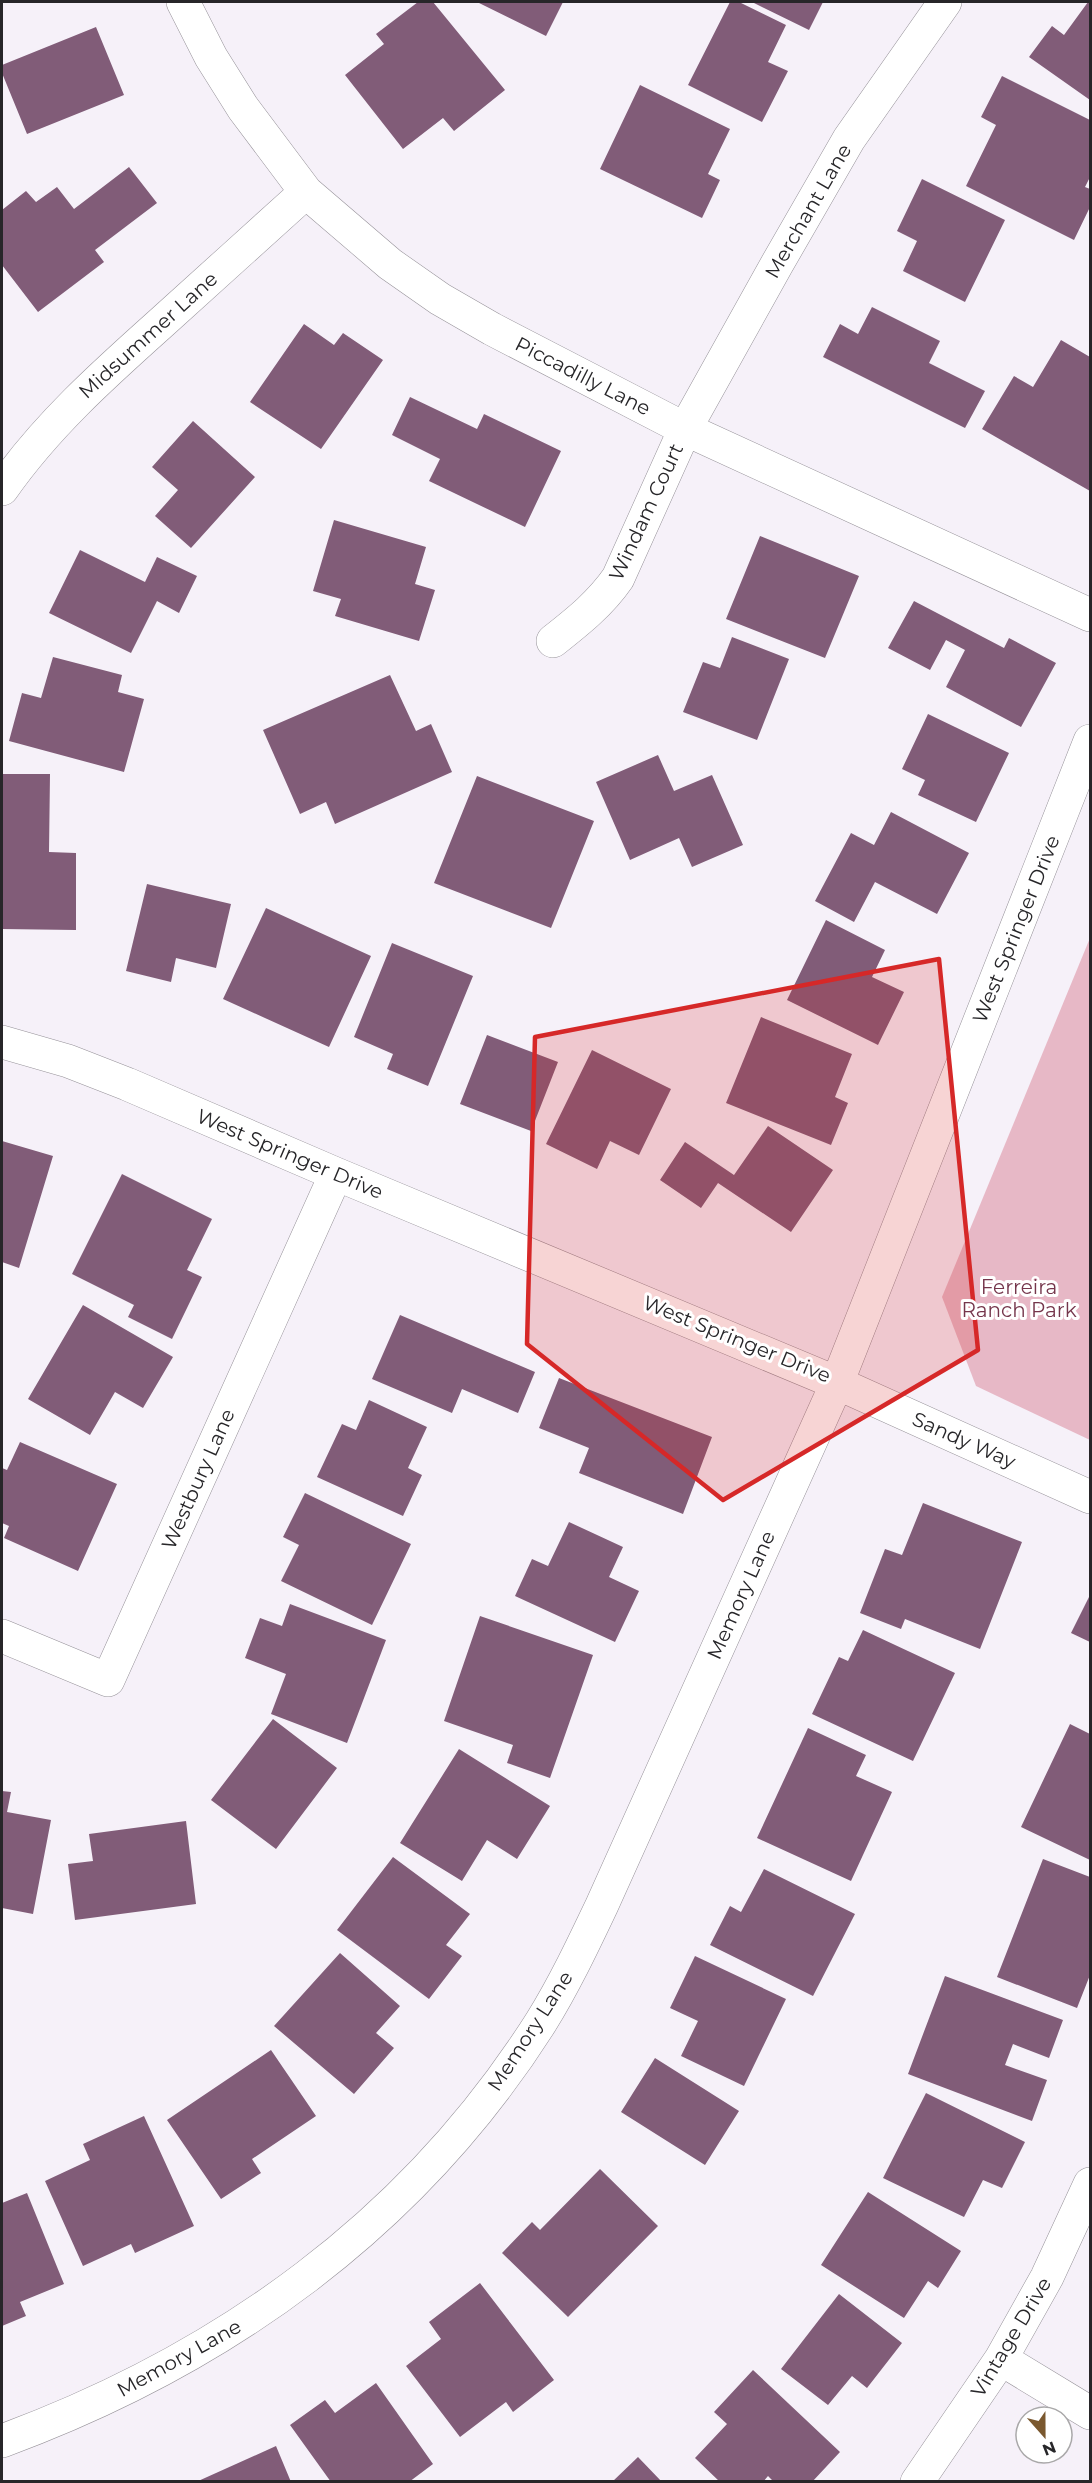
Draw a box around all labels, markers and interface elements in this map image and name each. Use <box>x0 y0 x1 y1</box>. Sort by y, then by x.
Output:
street label: Merchant Lane <box>760 139 856 283</box>
street label: Midsummer Lane <box>74 266 222 404</box>
street label: Piccadilly Lane <box>511 332 655 420</box>
street label: Windam Court <box>604 440 688 584</box>
street label: West Springer Drive <box>967 832 1065 1026</box>
street label: West Springer Drive <box>193 1104 387 1204</box>
park label: Ferreira Ranch Park <box>961 1275 1077 1322</box>
street label: West Springer Drive <box>640 1290 834 1388</box>
street label: Westbury Lane <box>156 1405 240 1553</box>
street label: Sandy Way <box>909 1407 1020 1474</box>
street label: Memory Lane <box>702 1527 780 1663</box>
street label: Memory Lane <box>482 1967 578 2095</box>
street label: Vintage Drive <box>966 2273 1056 2401</box>
street label: Memory Lane <box>113 2314 245 2402</box>
north arrow <box>1014 2405 1074 2465</box>
text: N <box>1040 2437 1059 2460</box>

